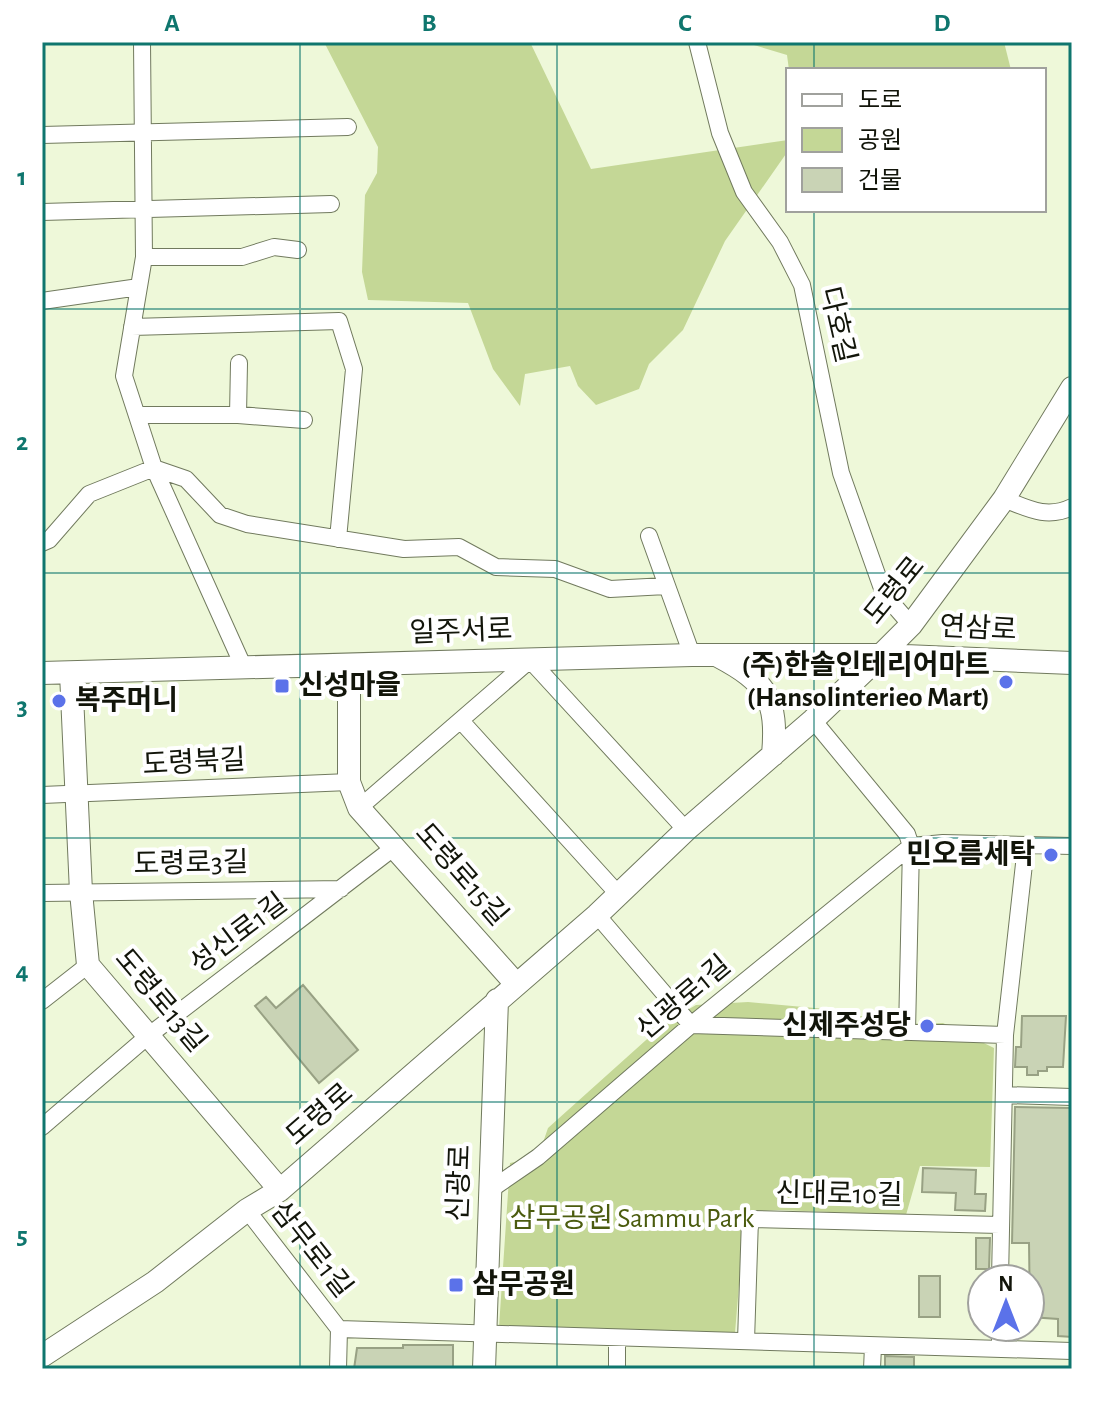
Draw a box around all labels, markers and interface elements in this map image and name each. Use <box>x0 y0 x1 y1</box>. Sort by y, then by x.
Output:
text: A <box>164 10 180 36</box>
text: B <box>421 10 437 36</box>
text: C <box>678 10 692 36</box>
text: D <box>933 10 951 36</box>
legend <box>786 68 1046 212</box>
text: 도로 <box>858 89 902 113</box>
text: 공원 <box>858 128 902 153</box>
text: 1 <box>17 164 27 190</box>
text: 건물 <box>858 168 902 193</box>
street label: 다호길 <box>815 284 861 366</box>
text: 2 <box>16 429 28 455</box>
street label: 도령로 <box>859 552 930 630</box>
street label: 연삼로 <box>939 611 1017 645</box>
street label: 일주서로 <box>409 614 513 648</box>
place label: (주)한솔인테리어마트 (Hansolinterieo Mart) <box>741 650 990 712</box>
place label: 신성마을 <box>298 670 401 700</box>
marker: (주)한솔인테리어마트 (Hansolinterieo Mart) <box>997 673 1015 691</box>
marker: 신성마을 <box>273 677 291 695</box>
place label: 복주머니 <box>75 685 178 715</box>
marker: 복주머니 <box>50 692 68 710</box>
text: 3 <box>16 694 28 720</box>
street label: 도령북길 <box>142 744 246 780</box>
street label: 도령로15길 <box>410 818 514 931</box>
place label: 민오름세탁 <box>906 839 1035 869</box>
marker: 민오름세탁 <box>1042 846 1060 864</box>
street label: 도령로3길 <box>133 847 249 879</box>
street label: 성신로1길 <box>184 887 292 979</box>
street label: 도령로13길 <box>109 943 212 1058</box>
street label: 신광로1길 <box>631 950 736 1045</box>
text: 4 <box>15 958 29 984</box>
place label: 신제주성당 <box>782 1010 911 1040</box>
marker: 신제주성당 <box>918 1017 936 1035</box>
street label: 도령로 <box>281 1078 358 1151</box>
street label: 신광로 <box>443 1144 475 1222</box>
street label: 신대로10길 <box>775 1178 903 1210</box>
street label: 삼무로1길 <box>265 1196 358 1303</box>
park label: 삼무공원 Sammu Park <box>510 1203 755 1233</box>
text: 5 <box>16 1223 28 1249</box>
north arrow <box>966 1263 1046 1343</box>
place label: 삼무공원 <box>472 1269 575 1299</box>
text: N <box>998 1273 1014 1295</box>
marker: 삼무공원 <box>447 1276 465 1294</box>

